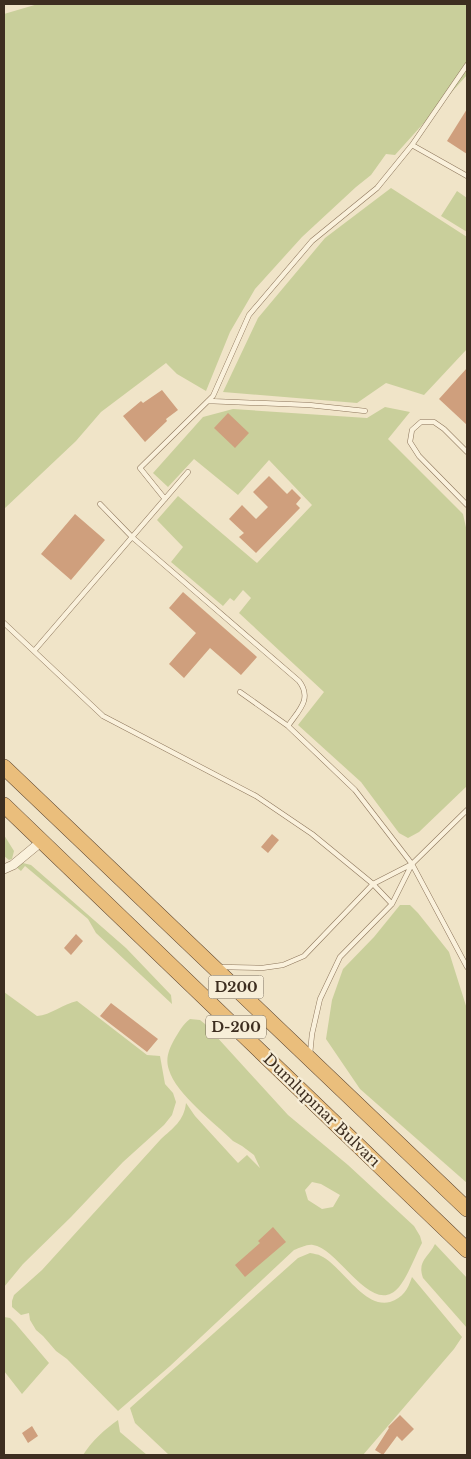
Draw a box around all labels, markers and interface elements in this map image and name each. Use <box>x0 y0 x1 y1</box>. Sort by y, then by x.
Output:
road number: D200 <box>208 976 264 999</box>
road number: D-200 <box>206 1016 266 1038</box>
street label: Dumlupınar Bulvarı <box>260 1049 384 1171</box>

